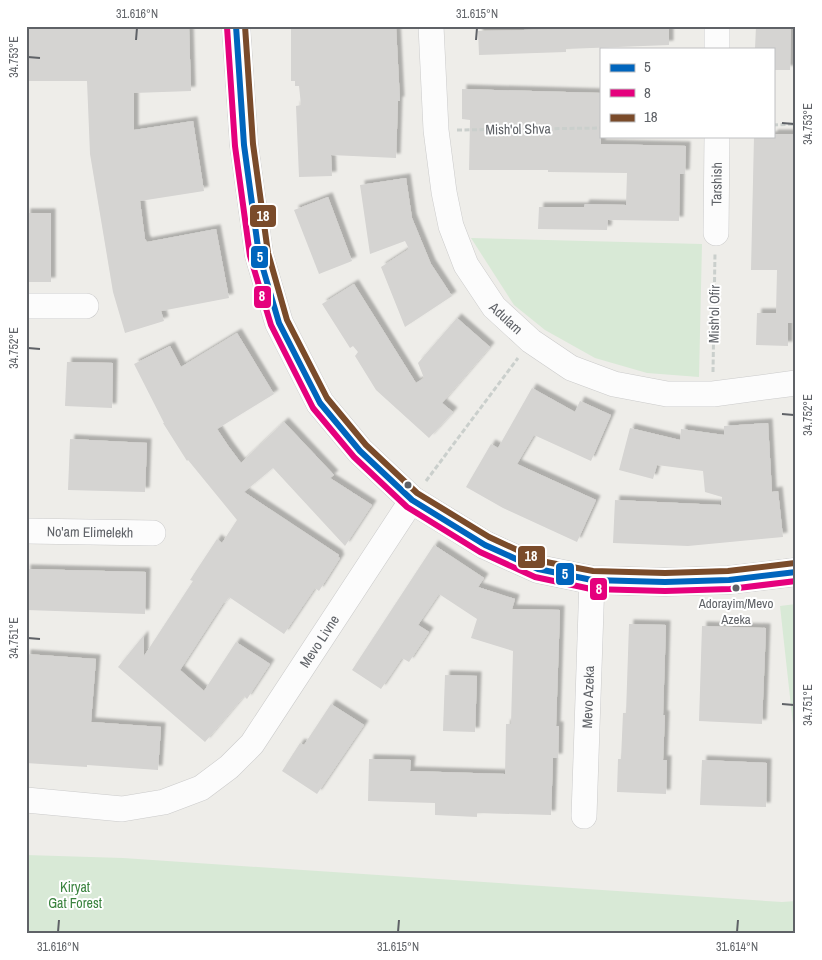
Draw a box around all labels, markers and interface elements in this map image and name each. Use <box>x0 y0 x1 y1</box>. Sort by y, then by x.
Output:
text: 31.616°N <box>116 6 158 22</box>
text: 31.615°N <box>456 6 498 22</box>
text: 34.753°E <box>6 36 22 78</box>
legend <box>600 48 774 138</box>
text: 5 <box>644 56 651 77</box>
text: 8 <box>644 82 651 103</box>
text: 34.753°E <box>800 103 816 145</box>
text: 18 <box>644 106 658 127</box>
street label: Mish'ol Shva <box>485 119 551 139</box>
street label: Tarshish <box>707 162 726 206</box>
line badge: 18 <box>249 204 277 228</box>
text: 18 <box>257 207 269 225</box>
line badge: 5 <box>250 245 269 269</box>
text: 5 <box>257 248 264 266</box>
line badge: 8 <box>253 285 272 309</box>
street label: Mish'ol Ofir <box>704 285 724 343</box>
text: 8 <box>259 287 265 305</box>
street label: Adulam <box>485 298 527 338</box>
text: 34.752°E <box>6 327 22 369</box>
text: 34.752°E <box>800 394 816 436</box>
unlabelled marker <box>403 480 413 490</box>
street label: No'am Elimelekh <box>47 522 133 542</box>
line badge: 18 <box>517 545 546 569</box>
text: 18 <box>525 547 537 565</box>
line badge: 5 <box>555 562 575 586</box>
text: 5 <box>562 565 569 583</box>
line badge: 8 <box>589 577 608 601</box>
text: 8 <box>596 580 602 598</box>
marker: Adorayim/Mevo Azeka <box>731 583 741 593</box>
place label: Adorayim/Mevo Azeka <box>698 595 773 628</box>
street label: Mevo Livne <box>296 611 343 671</box>
text: 34.751°E <box>6 617 22 659</box>
street label: Mevo Azeka <box>578 665 598 729</box>
text: 34.751°E <box>800 684 816 726</box>
park label: Kiryat Gat Forest <box>48 878 102 912</box>
text: 31.616°N <box>37 939 79 955</box>
text: 31.615°N <box>377 939 419 955</box>
text: 31.614°N <box>716 939 758 955</box>

